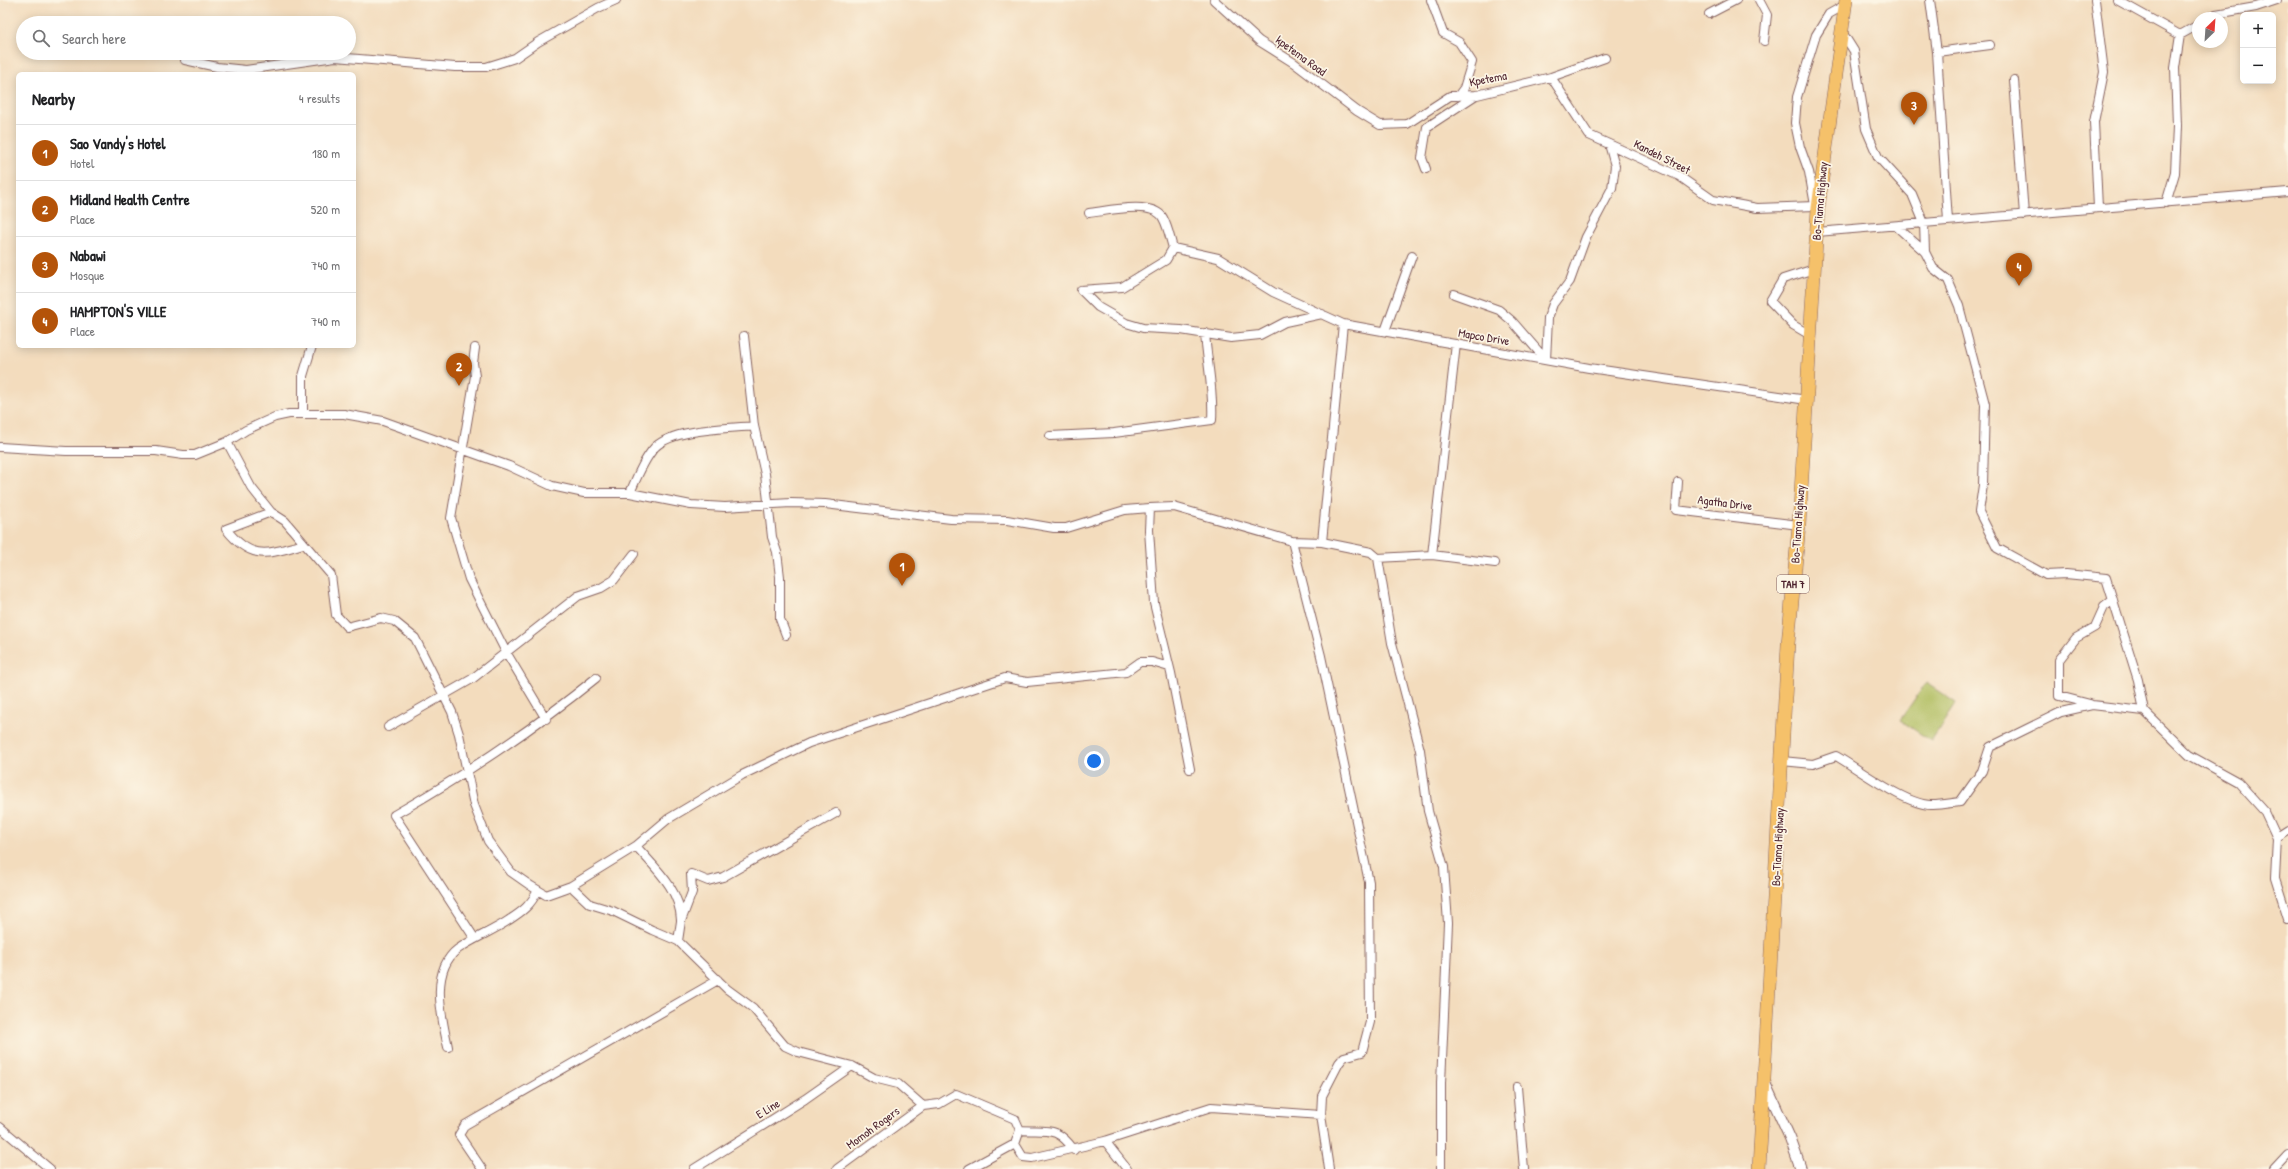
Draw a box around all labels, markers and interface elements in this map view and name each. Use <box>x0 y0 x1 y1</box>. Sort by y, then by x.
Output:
north arrow <box>2192 12 2228 48</box>
map controls <box>2240 12 2276 84</box>
button: + <box>2240 12 2276 48</box>
search box <box>16 16 356 60</box>
icon: search <box>30 27 52 49</box>
text: Search here <box>62 28 126 49</box>
street label: kpetema Road <box>1272 31 1330 80</box>
button: − <box>2240 48 2276 84</box>
street label: Kpetema <box>1468 66 1508 90</box>
text: Nearby <box>32 87 75 110</box>
text: 4 results <box>299 89 340 107</box>
pin: 3 <box>1901 92 1927 125</box>
text: Sao Vandy's Hotel <box>70 133 165 154</box>
street label: Kandeh Street <box>1631 135 1694 179</box>
text: 1 <box>43 144 47 162</box>
text: 180 m <box>312 144 340 162</box>
text: Hotel <box>70 154 94 172</box>
street label: Bo-Tiama Highway <box>1808 161 1831 241</box>
text: Midland Health Centre <box>70 189 190 210</box>
text: 2 <box>42 200 48 218</box>
text: 520 m <box>311 200 340 218</box>
text: Place <box>70 210 95 228</box>
text: Nabawi <box>70 245 106 266</box>
pin: 4 <box>2006 253 2032 286</box>
text: 3 <box>42 256 48 274</box>
text: 740 m <box>311 256 340 274</box>
text: Mosque <box>70 266 104 284</box>
text: HAMPTON'S VILLE <box>70 301 166 322</box>
text: 4 <box>43 312 47 330</box>
text: 740 m <box>311 312 340 330</box>
text: Place <box>70 322 95 340</box>
street label: Mapco Drive <box>1457 324 1511 349</box>
pin: 2 <box>446 353 472 386</box>
street label: Bo-Tiama Highway <box>1786 484 1809 564</box>
street label: Agatha Drive <box>1697 491 1754 514</box>
pin: 1 <box>889 553 915 586</box>
road number: TAH 7 <box>1777 575 1809 593</box>
your location <box>1084 751 1104 771</box>
street label: Bo-Tiama Highway <box>1767 807 1788 887</box>
street label: E Line <box>752 1095 783 1123</box>
street label: Momoh Rogers <box>842 1102 903 1153</box>

